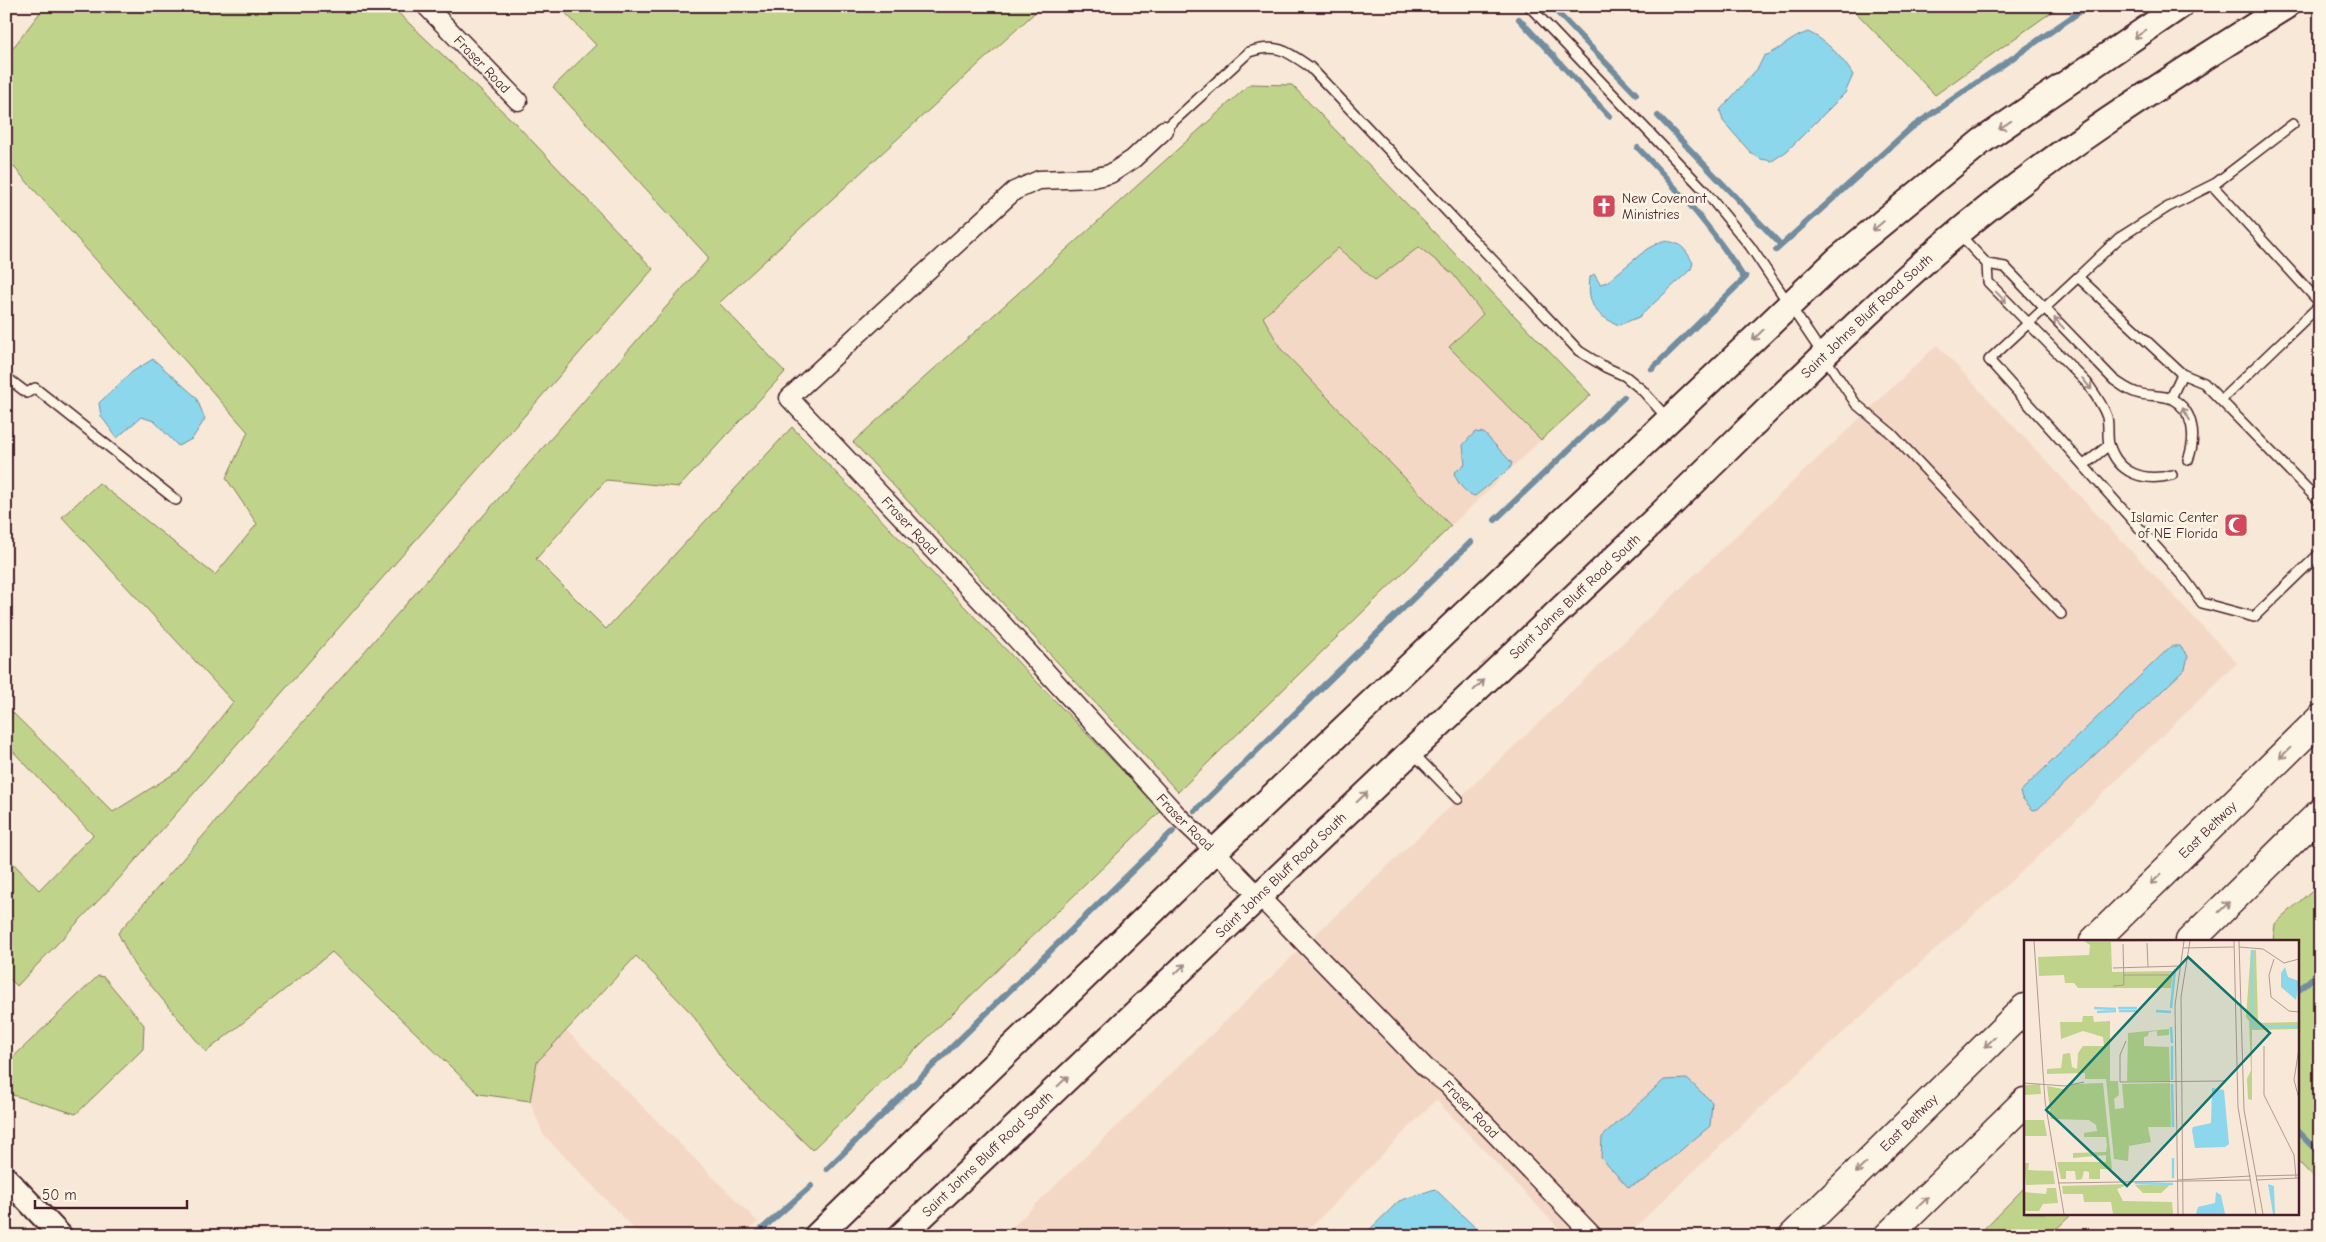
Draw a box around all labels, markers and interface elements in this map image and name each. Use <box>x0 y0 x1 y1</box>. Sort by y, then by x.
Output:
one-way arrow <box>2133 29 2147 39</box>
street label: Fraser Road <box>451 32 514 97</box>
one-way arrow <box>1998 120 2012 130</box>
place label: New Covenant Ministries <box>1622 190 1707 223</box>
church icon: New Covenant Ministries <box>1591 193 1617 219</box>
one-way arrow <box>1872 221 1885 232</box>
street label: Saint Johns Bluff Road South <box>1797 250 1936 381</box>
one-way arrow <box>1995 291 2007 303</box>
one-way arrow <box>2053 317 2065 330</box>
one-way arrow <box>1751 329 1764 341</box>
one-way arrow <box>2081 377 2092 390</box>
one-way arrow <box>2181 407 2192 421</box>
street label: Fraser Road <box>878 493 941 558</box>
place label: Islamic Center of NE Florida <box>2131 509 2218 542</box>
mosque icon: Islamic Center of NE Florida <box>2223 512 2249 538</box>
street label: Saint Johns Bluff Road South <box>1505 530 1644 662</box>
one-way arrow <box>1473 679 1486 691</box>
one-way arrow <box>2279 747 2291 759</box>
street label: Fraser Road <box>1153 790 1218 854</box>
one-way arrow <box>1355 791 1368 803</box>
street label: East Beltway <box>2175 797 2241 862</box>
street label: Saint Johns Bluff Road South <box>1211 809 1350 941</box>
one-way arrow <box>2150 873 2163 885</box>
one-way arrow <box>2218 901 2231 913</box>
inset map <box>2024 940 2298 1214</box>
one-way arrow <box>1174 963 1187 975</box>
one-way arrow <box>1984 1036 1996 1049</box>
one-way arrow <box>1056 1075 1069 1087</box>
street label: Fraser Road <box>1439 1076 1503 1141</box>
street label: Saint Johns Bluff Road South <box>918 1088 1056 1220</box>
street label: East Beltway <box>1876 1090 1942 1155</box>
one-way arrow <box>1856 1162 1868 1174</box>
scale bar <box>35 1177 188 1209</box>
text: 50 m <box>42 1186 77 1204</box>
one-way arrow <box>1917 1196 1929 1208</box>

